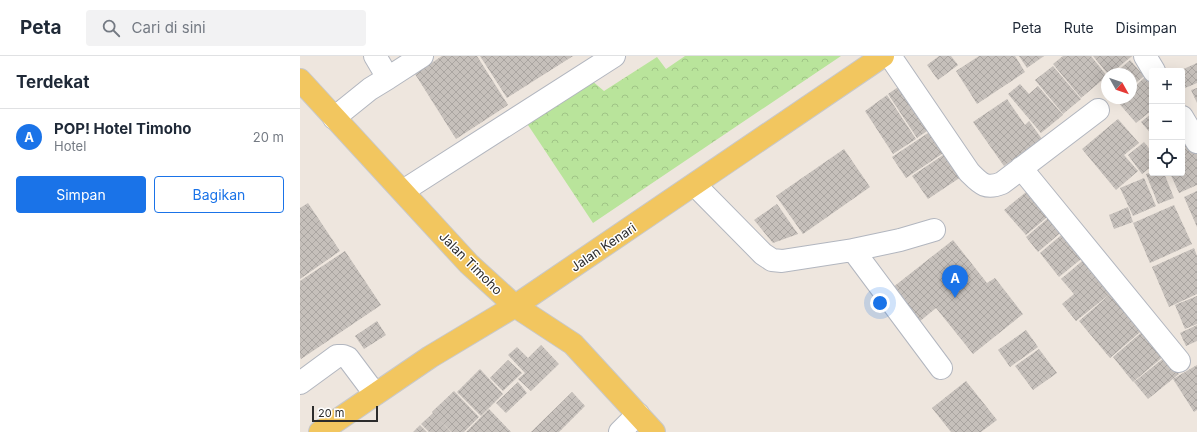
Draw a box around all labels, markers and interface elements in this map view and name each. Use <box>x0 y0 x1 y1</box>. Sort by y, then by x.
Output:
search box <box>86 10 366 46</box>
text: Peta <box>20 16 62 39</box>
icon: search <box>100 17 122 39</box>
text: Cari di sini <box>132 18 206 37</box>
text: Peta <box>1012 19 1042 36</box>
text: Rute <box>1064 19 1094 36</box>
text: Disimpan <box>1116 19 1177 36</box>
north arrow <box>1101 68 1137 104</box>
map controls <box>1149 68 1185 176</box>
button: + <box>1149 68 1185 104</box>
text: Terdekat <box>16 72 89 92</box>
button: − <box>1149 104 1185 140</box>
text: POP! Hotel Timoho <box>54 119 191 138</box>
text: A <box>24 129 34 145</box>
text: 20 m <box>253 129 284 145</box>
text: Hotel <box>54 138 86 154</box>
button: locate <box>1149 140 1185 176</box>
button: Simpan <box>16 176 146 213</box>
button: Bagikan <box>154 176 284 213</box>
street label: Jalan Kenari <box>567 219 639 275</box>
street label: Jalan Timoho <box>436 228 506 298</box>
pin: A <box>942 265 968 298</box>
your location <box>870 293 890 313</box>
scale bar <box>312 404 378 423</box>
text: 20 m <box>318 406 344 420</box>

